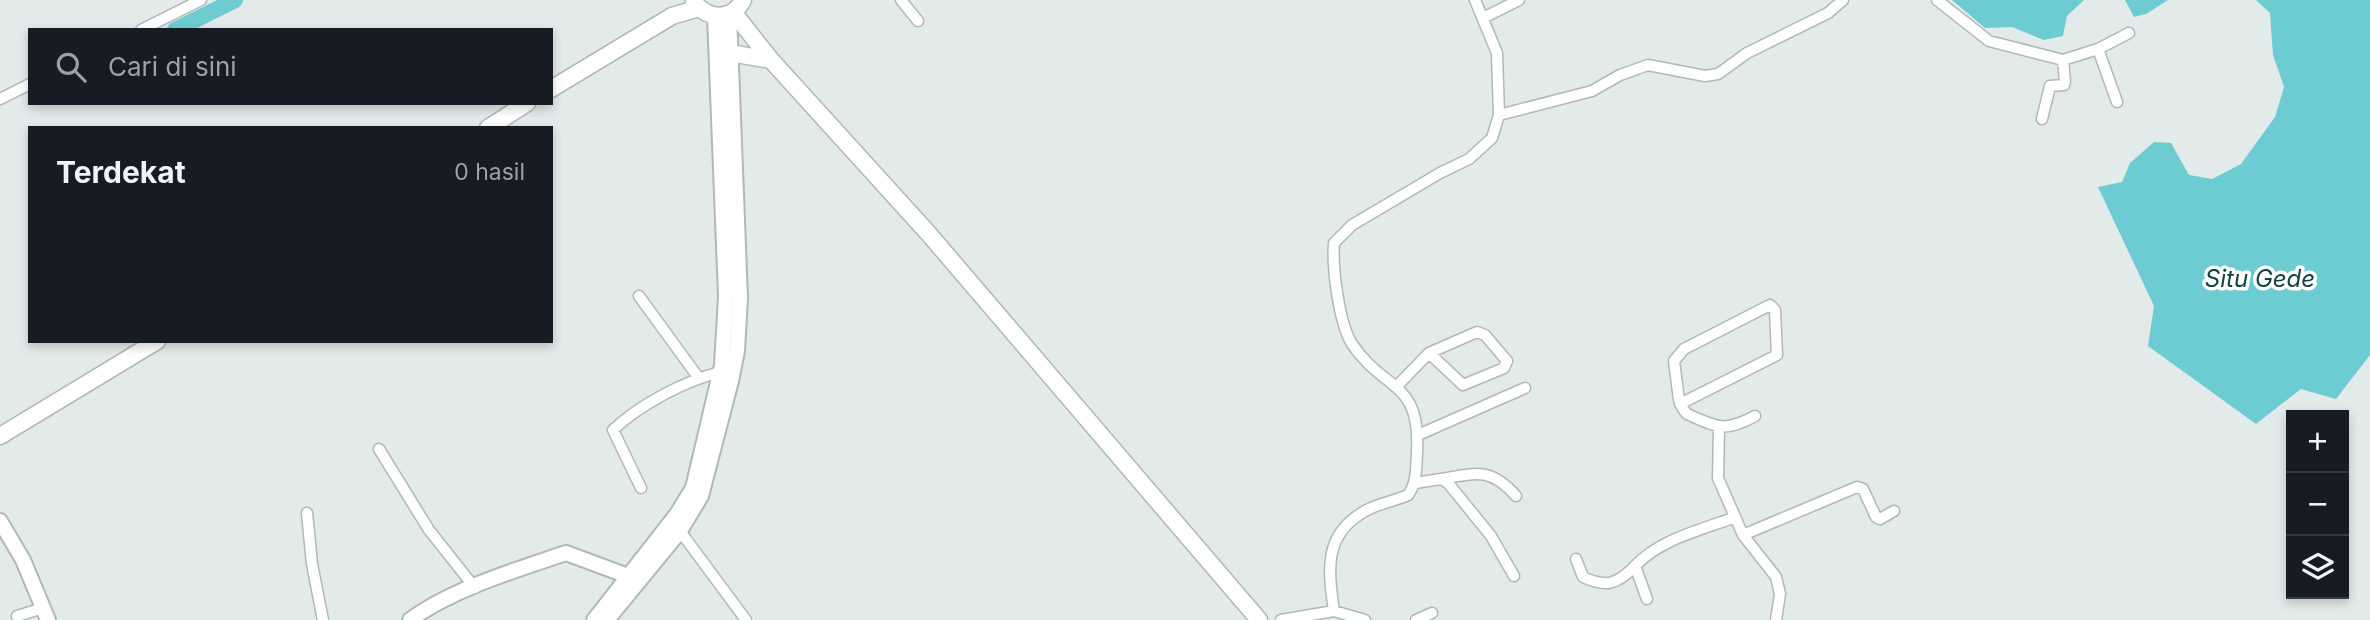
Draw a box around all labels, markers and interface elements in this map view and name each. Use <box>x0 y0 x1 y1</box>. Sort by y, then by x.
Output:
search box <box>28 28 553 105</box>
icon: search <box>52 48 90 86</box>
text: Cari di sini <box>108 51 237 82</box>
text: Terdekat <box>56 154 186 190</box>
text: 0 hasil <box>454 158 525 186</box>
water label: Situ Gede <box>2205 264 2315 293</box>
map controls <box>2286 410 2349 599</box>
button: + <box>2286 410 2349 473</box>
button: − <box>2286 473 2349 536</box>
button: layers <box>2286 536 2349 599</box>

